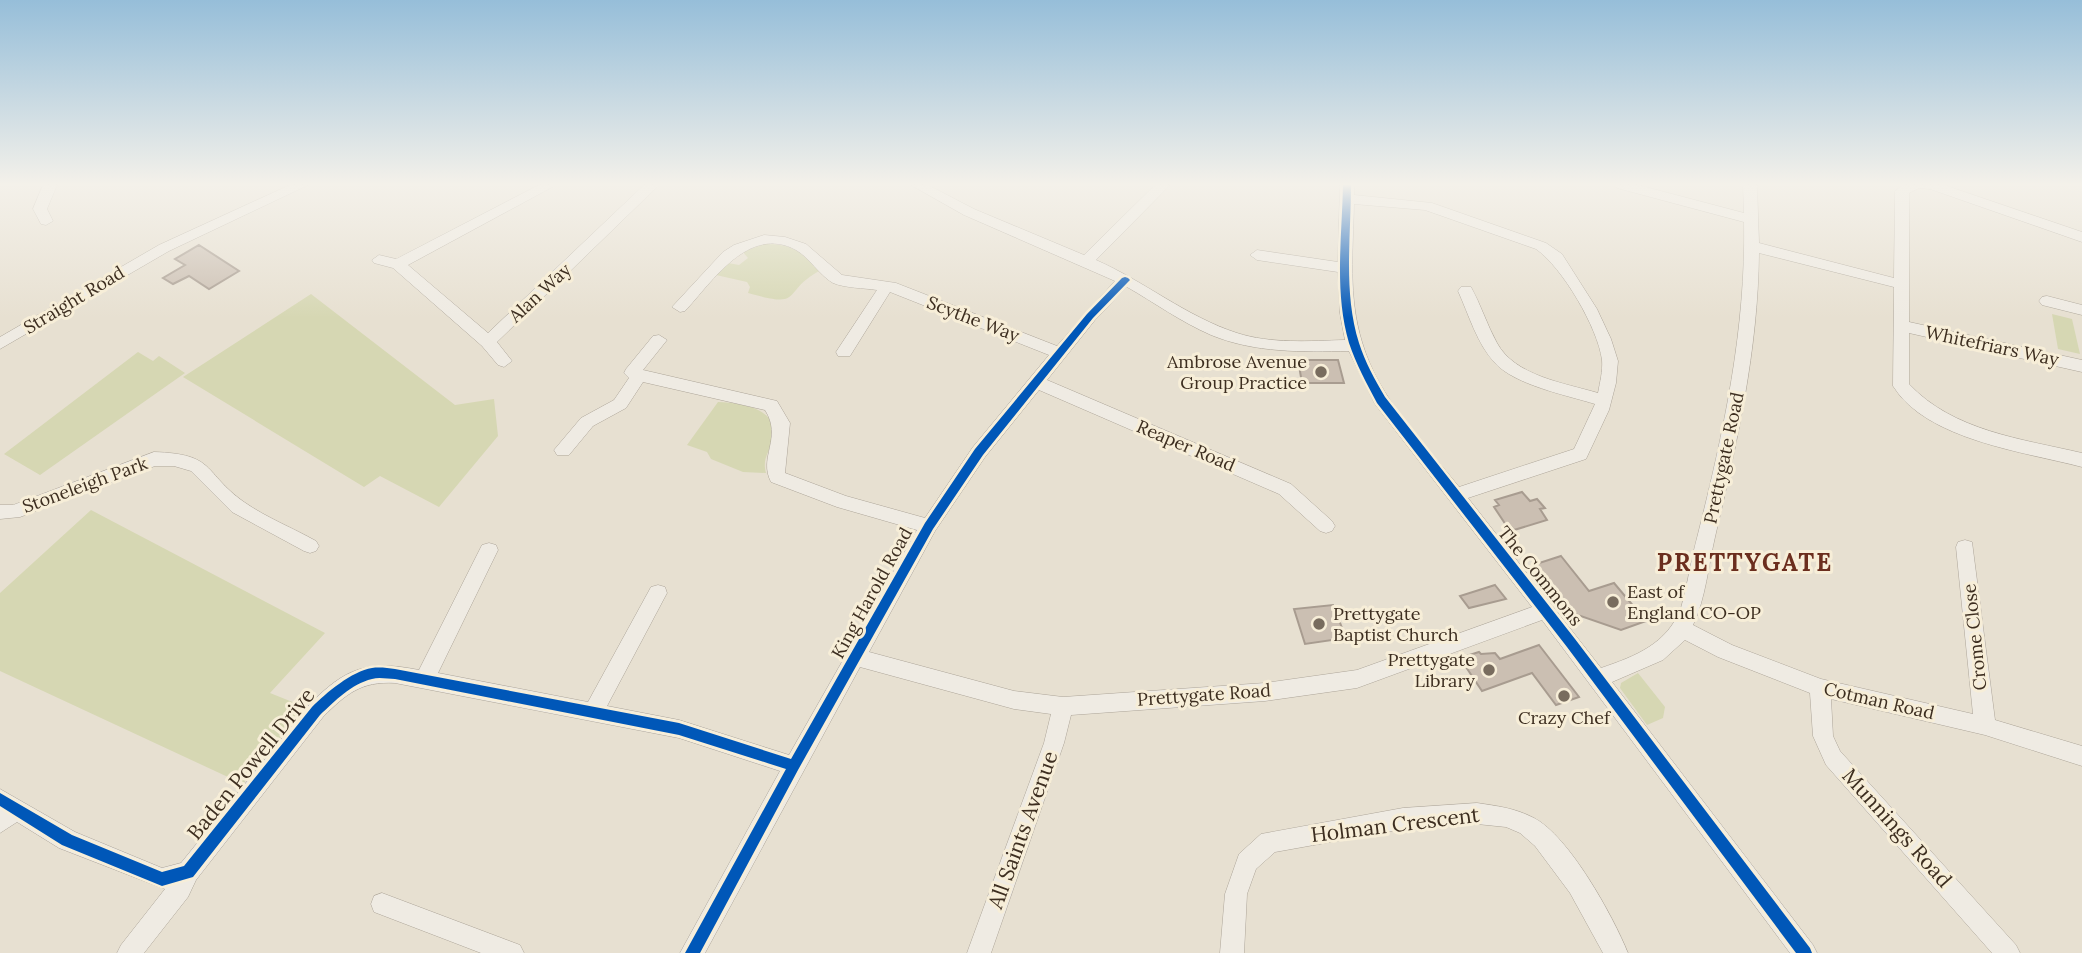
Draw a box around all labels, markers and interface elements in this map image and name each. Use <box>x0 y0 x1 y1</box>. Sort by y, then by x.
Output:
street label: Alan Way <box>503 258 576 328</box>
street label: Straight Road <box>19 260 129 339</box>
street label: Scythe Way <box>924 290 1023 347</box>
street label: Whitefriars Way <box>1923 320 2062 371</box>
place label: Ambrose Avenue Group Practice <box>1166 350 1307 394</box>
marker: Ambrose Avenue Group Practice <box>1313 364 1329 380</box>
street label: Prettygate Road <box>1698 390 1749 526</box>
street label: Reaper Road <box>1133 414 1239 477</box>
street label: Stoneleigh Park <box>19 451 151 518</box>
street label: The Commons <box>1493 521 1588 630</box>
street label: King Harold Road <box>826 523 917 662</box>
district label: PRETTYGATE <box>1657 547 1833 578</box>
place label: East of England CO-OP <box>1627 580 1761 624</box>
street label: Crome Close <box>1957 582 1992 692</box>
marker: East of England CO-OP <box>1605 594 1621 610</box>
place label: Prettygate Baptist Church <box>1333 602 1459 646</box>
marker: Prettygate Baptist Church <box>1311 616 1327 632</box>
place label: Prettygate Library <box>1388 648 1475 692</box>
marker: Prettygate Library <box>1481 662 1497 678</box>
street label: Cotman Road <box>1822 677 1937 724</box>
street label: Prettygate Road <box>1136 678 1272 711</box>
street label: Baden Powell Drive <box>181 682 320 845</box>
marker: Crazy Chef <box>1556 688 1572 704</box>
place label: Crazy Chef <box>1518 706 1612 729</box>
street label: All Saints Avenue <box>981 747 1064 913</box>
street label: Munnings Road <box>1837 762 1958 893</box>
street label: Holman Crescent <box>1309 801 1482 848</box>

